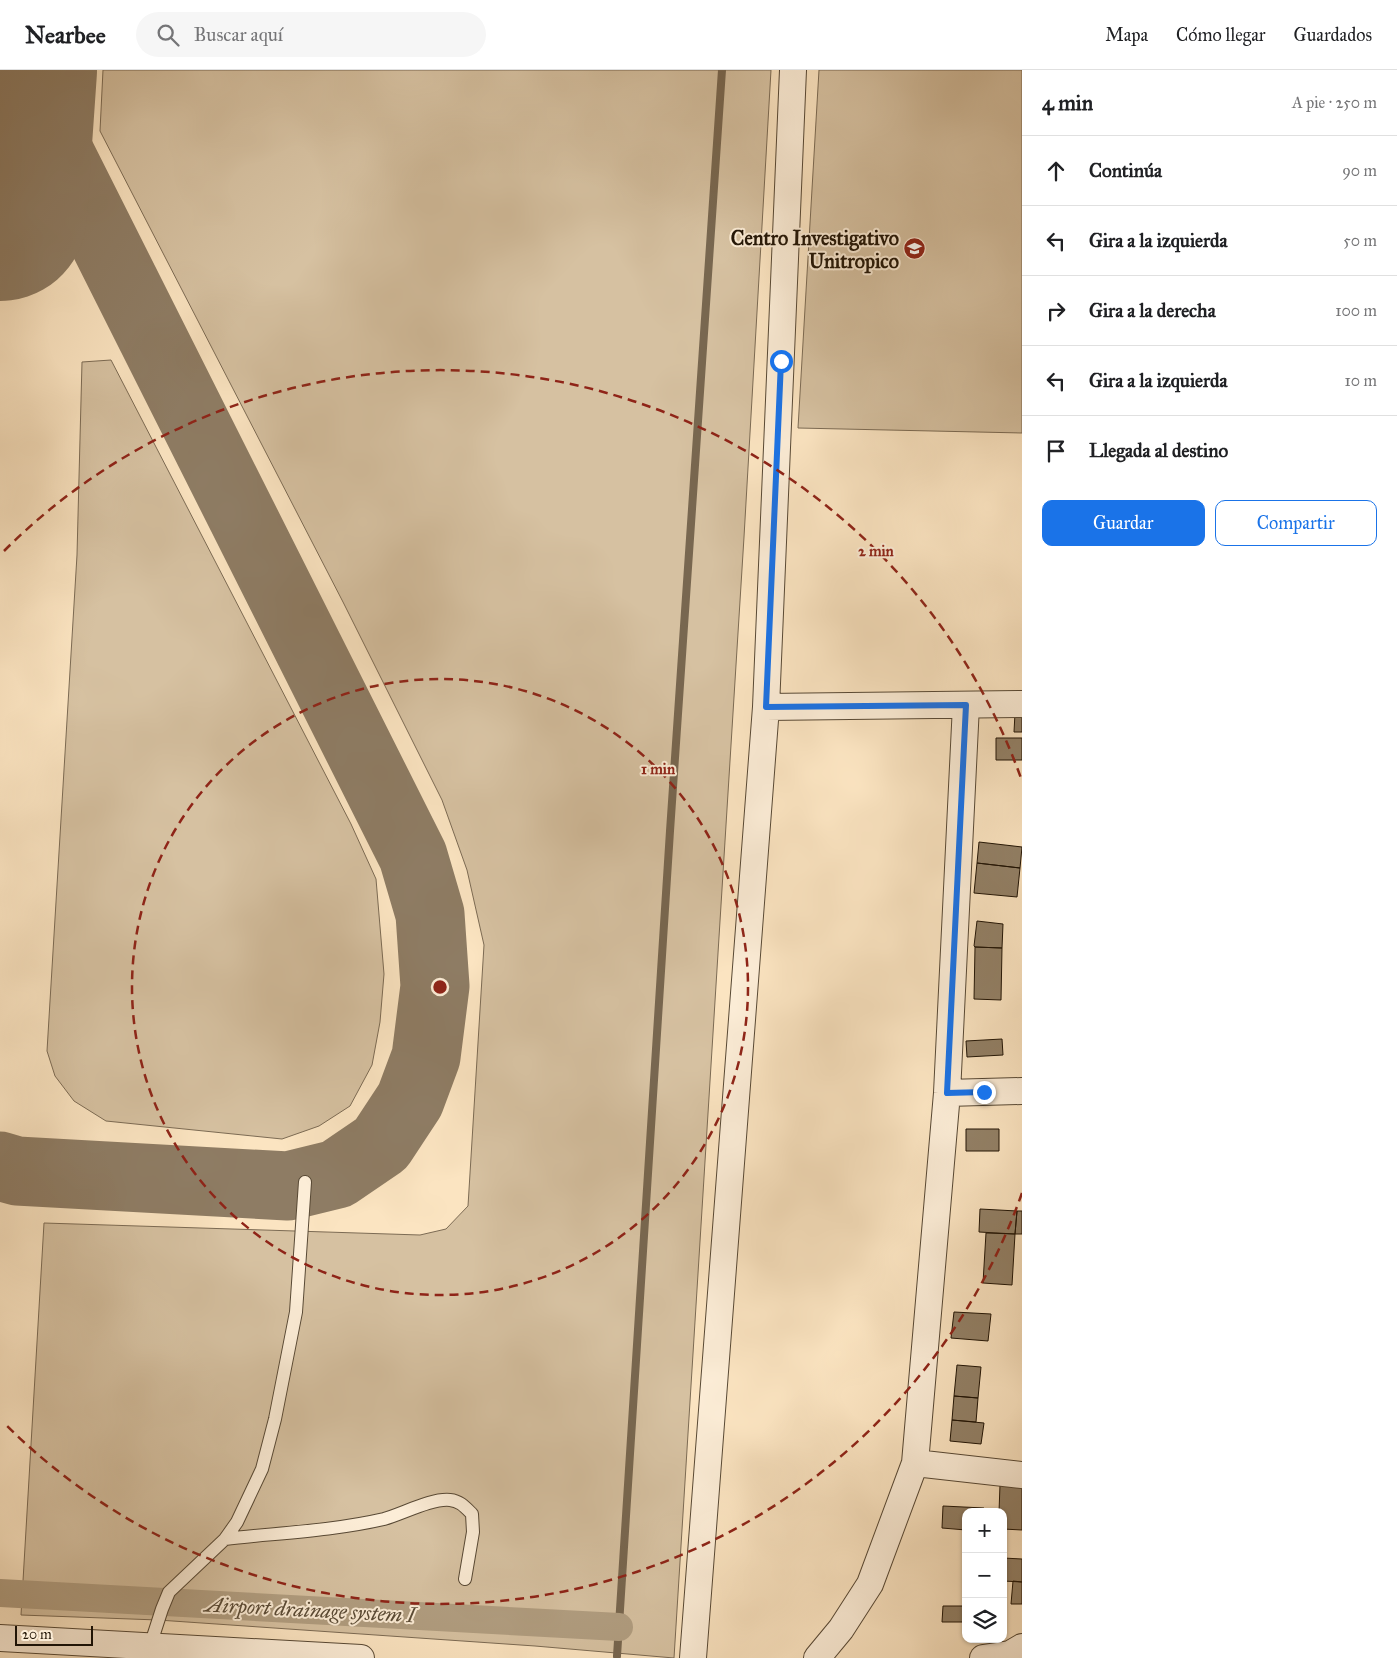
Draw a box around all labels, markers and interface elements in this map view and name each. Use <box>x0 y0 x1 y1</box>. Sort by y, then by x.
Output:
search box <box>136 12 486 57</box>
text: Nearbee <box>25 20 106 50</box>
icon: search <box>154 21 182 49</box>
text: Buscar aquí <box>194 23 283 46</box>
text: Mapa <box>1105 24 1148 46</box>
text: Cómo llegar <box>1176 24 1266 46</box>
text: Guardados <box>1294 24 1372 46</box>
text: 4 min <box>1042 90 1093 116</box>
text: A pie · 250 m <box>1292 93 1377 112</box>
icon: ahead <box>1042 157 1070 185</box>
text: Continúa <box>1089 159 1162 182</box>
text: 90 m <box>1342 161 1377 180</box>
place label: Centro Investigativo Unitropico <box>731 226 899 274</box>
icon: left <box>1042 227 1070 255</box>
text: Gira a la izquierda <box>1089 229 1228 252</box>
text: 50 m <box>1343 231 1377 250</box>
school or university icon: Centro Investigativo Unitropico <box>903 237 927 261</box>
icon: right <box>1042 297 1070 325</box>
text: Gira a la derecha <box>1089 299 1216 322</box>
text: 100 m <box>1335 301 1377 320</box>
route start <box>770 350 793 373</box>
icon: left <box>1042 367 1070 395</box>
text: Gira a la izquierda <box>1089 369 1228 392</box>
text: 10 m <box>1345 371 1377 390</box>
icon: arrive <box>1042 437 1070 465</box>
text: Llegada al destino <box>1089 439 1228 462</box>
button: Guardar <box>1042 500 1205 546</box>
button: Compartir <box>1215 500 1377 546</box>
text: 2 min <box>858 542 895 560</box>
text: 1 min <box>641 760 676 778</box>
centre of rings <box>431 978 449 996</box>
route end <box>973 1081 996 1104</box>
map controls <box>962 1508 1007 1643</box>
button: + <box>962 1508 1007 1553</box>
button: − <box>962 1553 1007 1598</box>
water label: Airport drainage system I <box>202 1591 420 1629</box>
button: layers <box>962 1598 1007 1643</box>
scale bar <box>15 1623 92 1646</box>
text: 20 m <box>22 1626 52 1643</box>

